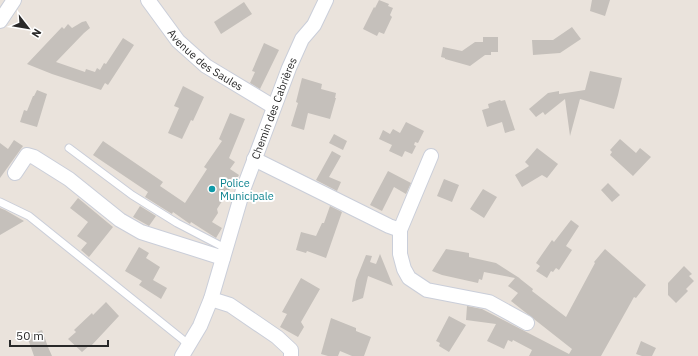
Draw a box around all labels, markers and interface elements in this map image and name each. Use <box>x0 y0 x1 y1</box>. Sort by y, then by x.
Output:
north arrow <box>8 8 48 48</box>
text: N <box>29 26 45 40</box>
street label: Avenue des Saules <box>165 26 246 94</box>
street label: Chemin des Cabrières <box>248 55 300 161</box>
place label: Police Municipale <box>220 176 274 203</box>
marker: Police Municipale <box>207 184 217 194</box>
scale bar <box>10 322 108 348</box>
text: 50 m <box>16 328 44 343</box>

